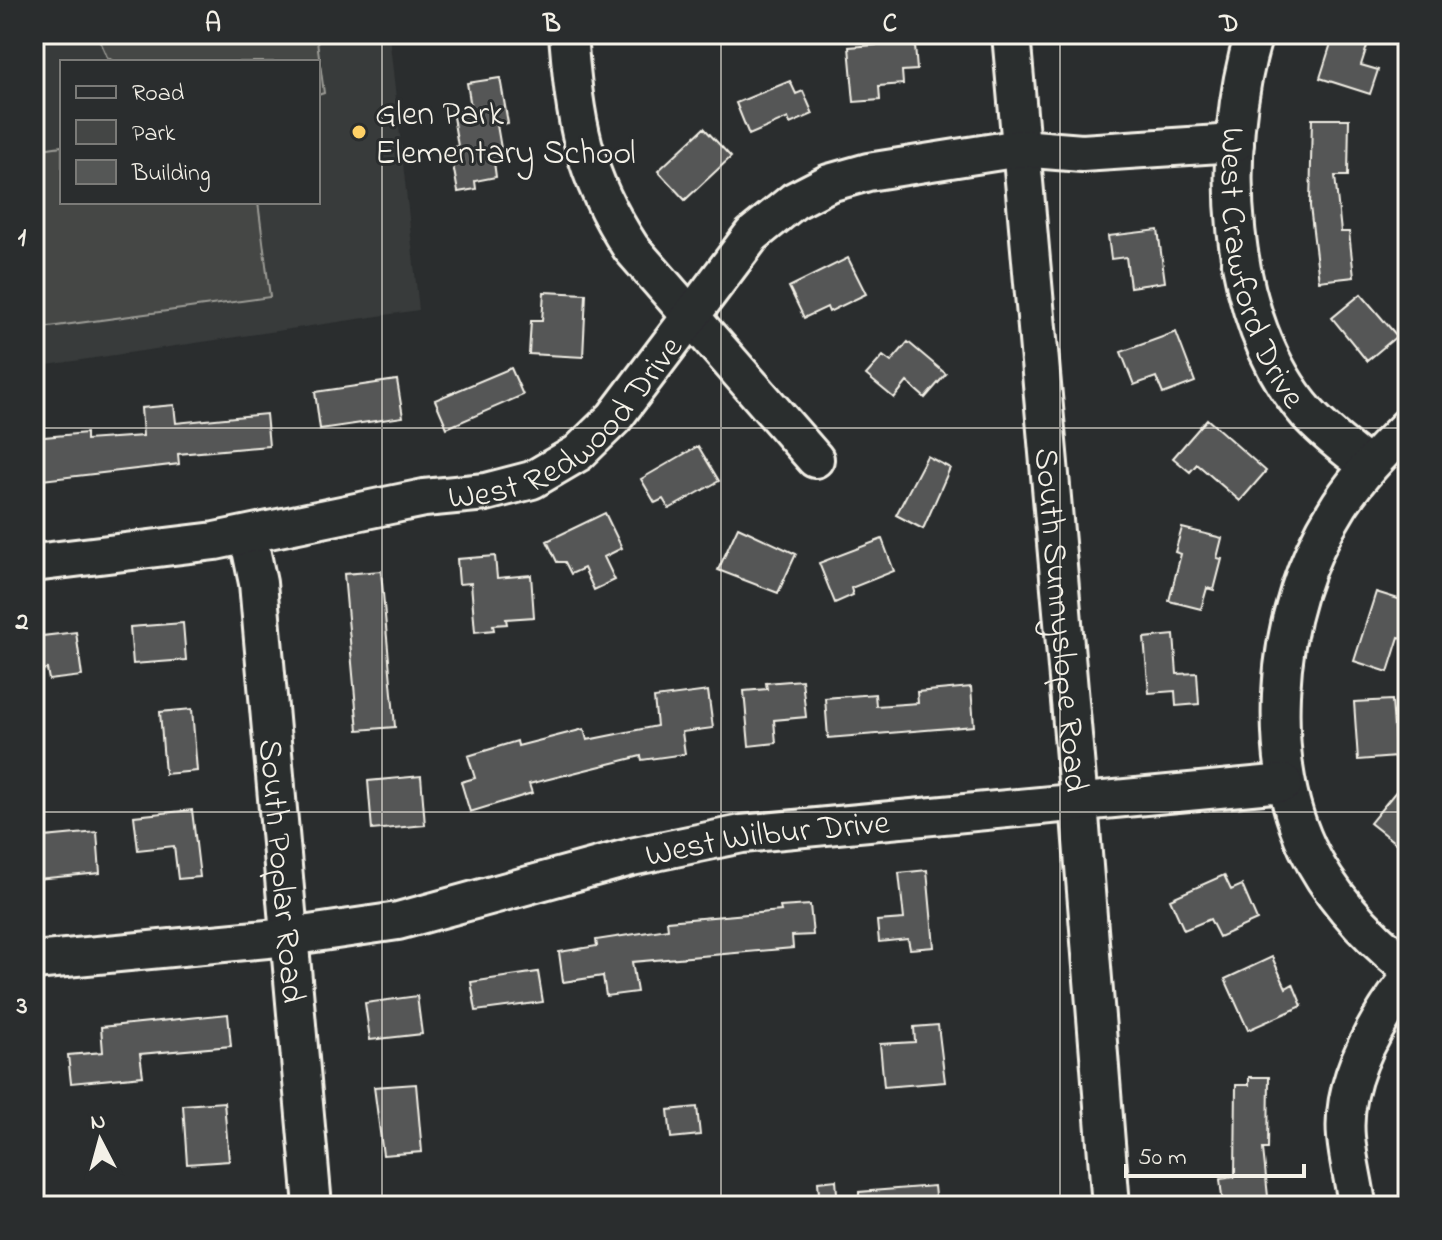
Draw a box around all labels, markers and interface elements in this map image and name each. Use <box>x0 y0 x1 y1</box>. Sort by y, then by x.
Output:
text: A <box>205 6 221 44</box>
text: B <box>542 6 561 44</box>
text: C <box>883 6 897 44</box>
text: D <box>1218 6 1239 44</box>
legend <box>60 60 320 204</box>
text: Road <box>132 77 185 112</box>
place label: Glen Park Elementary School <box>375 91 636 180</box>
text: Park <box>132 117 176 152</box>
marker: Glen Park Elementary School <box>350 123 368 141</box>
street label: West Crawford Drive <box>1205 125 1316 421</box>
text: Building <box>131 157 211 192</box>
text: 1 <box>18 220 27 258</box>
street label: West Redwood Drive <box>446 326 697 525</box>
street label: South Sunnyslope Road <box>1019 446 1099 794</box>
text: 2 <box>15 604 29 642</box>
street label: South Poplar Road <box>243 737 316 1005</box>
street label: West Wilbur Drive <box>641 799 893 882</box>
text: 3 <box>16 988 28 1026</box>
north arrow <box>60 1100 140 1180</box>
text: N <box>89 1106 107 1140</box>
scale bar <box>1126 1128 1304 1178</box>
text: 50 m <box>1138 1141 1187 1176</box>

